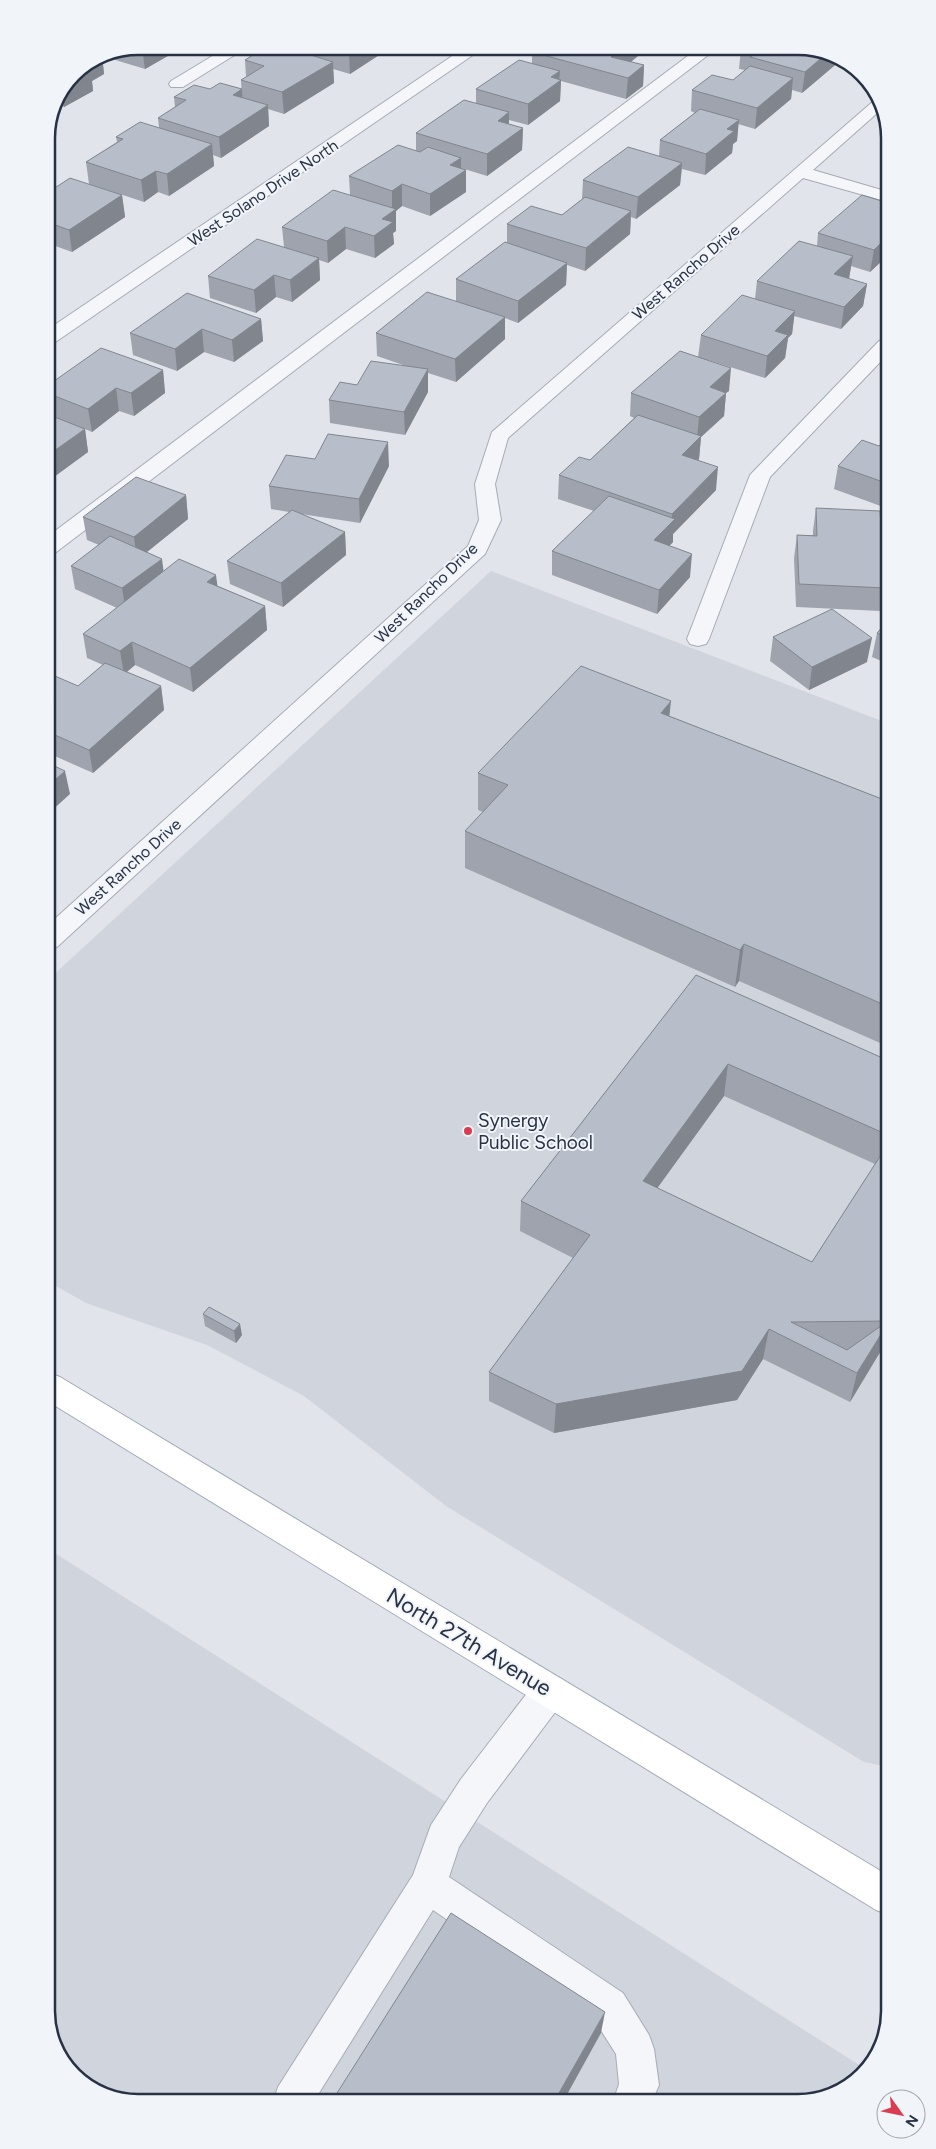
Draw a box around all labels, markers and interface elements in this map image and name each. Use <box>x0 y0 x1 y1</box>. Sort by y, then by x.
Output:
street label: West Solano Drive North <box>184 136 342 250</box>
street label: West Rancho Drive <box>629 220 744 324</box>
street label: West Rancho Drive <box>371 539 482 647</box>
street label: West Rancho Drive <box>71 814 185 920</box>
place label: Synergy Public School <box>478 1109 593 1154</box>
marker: Synergy Public School <box>462 1125 474 1137</box>
street label: North 27th Avenue <box>382 1582 556 1702</box>
north arrow <box>876 2089 926 2139</box>
text: N <box>901 2112 922 2130</box>

